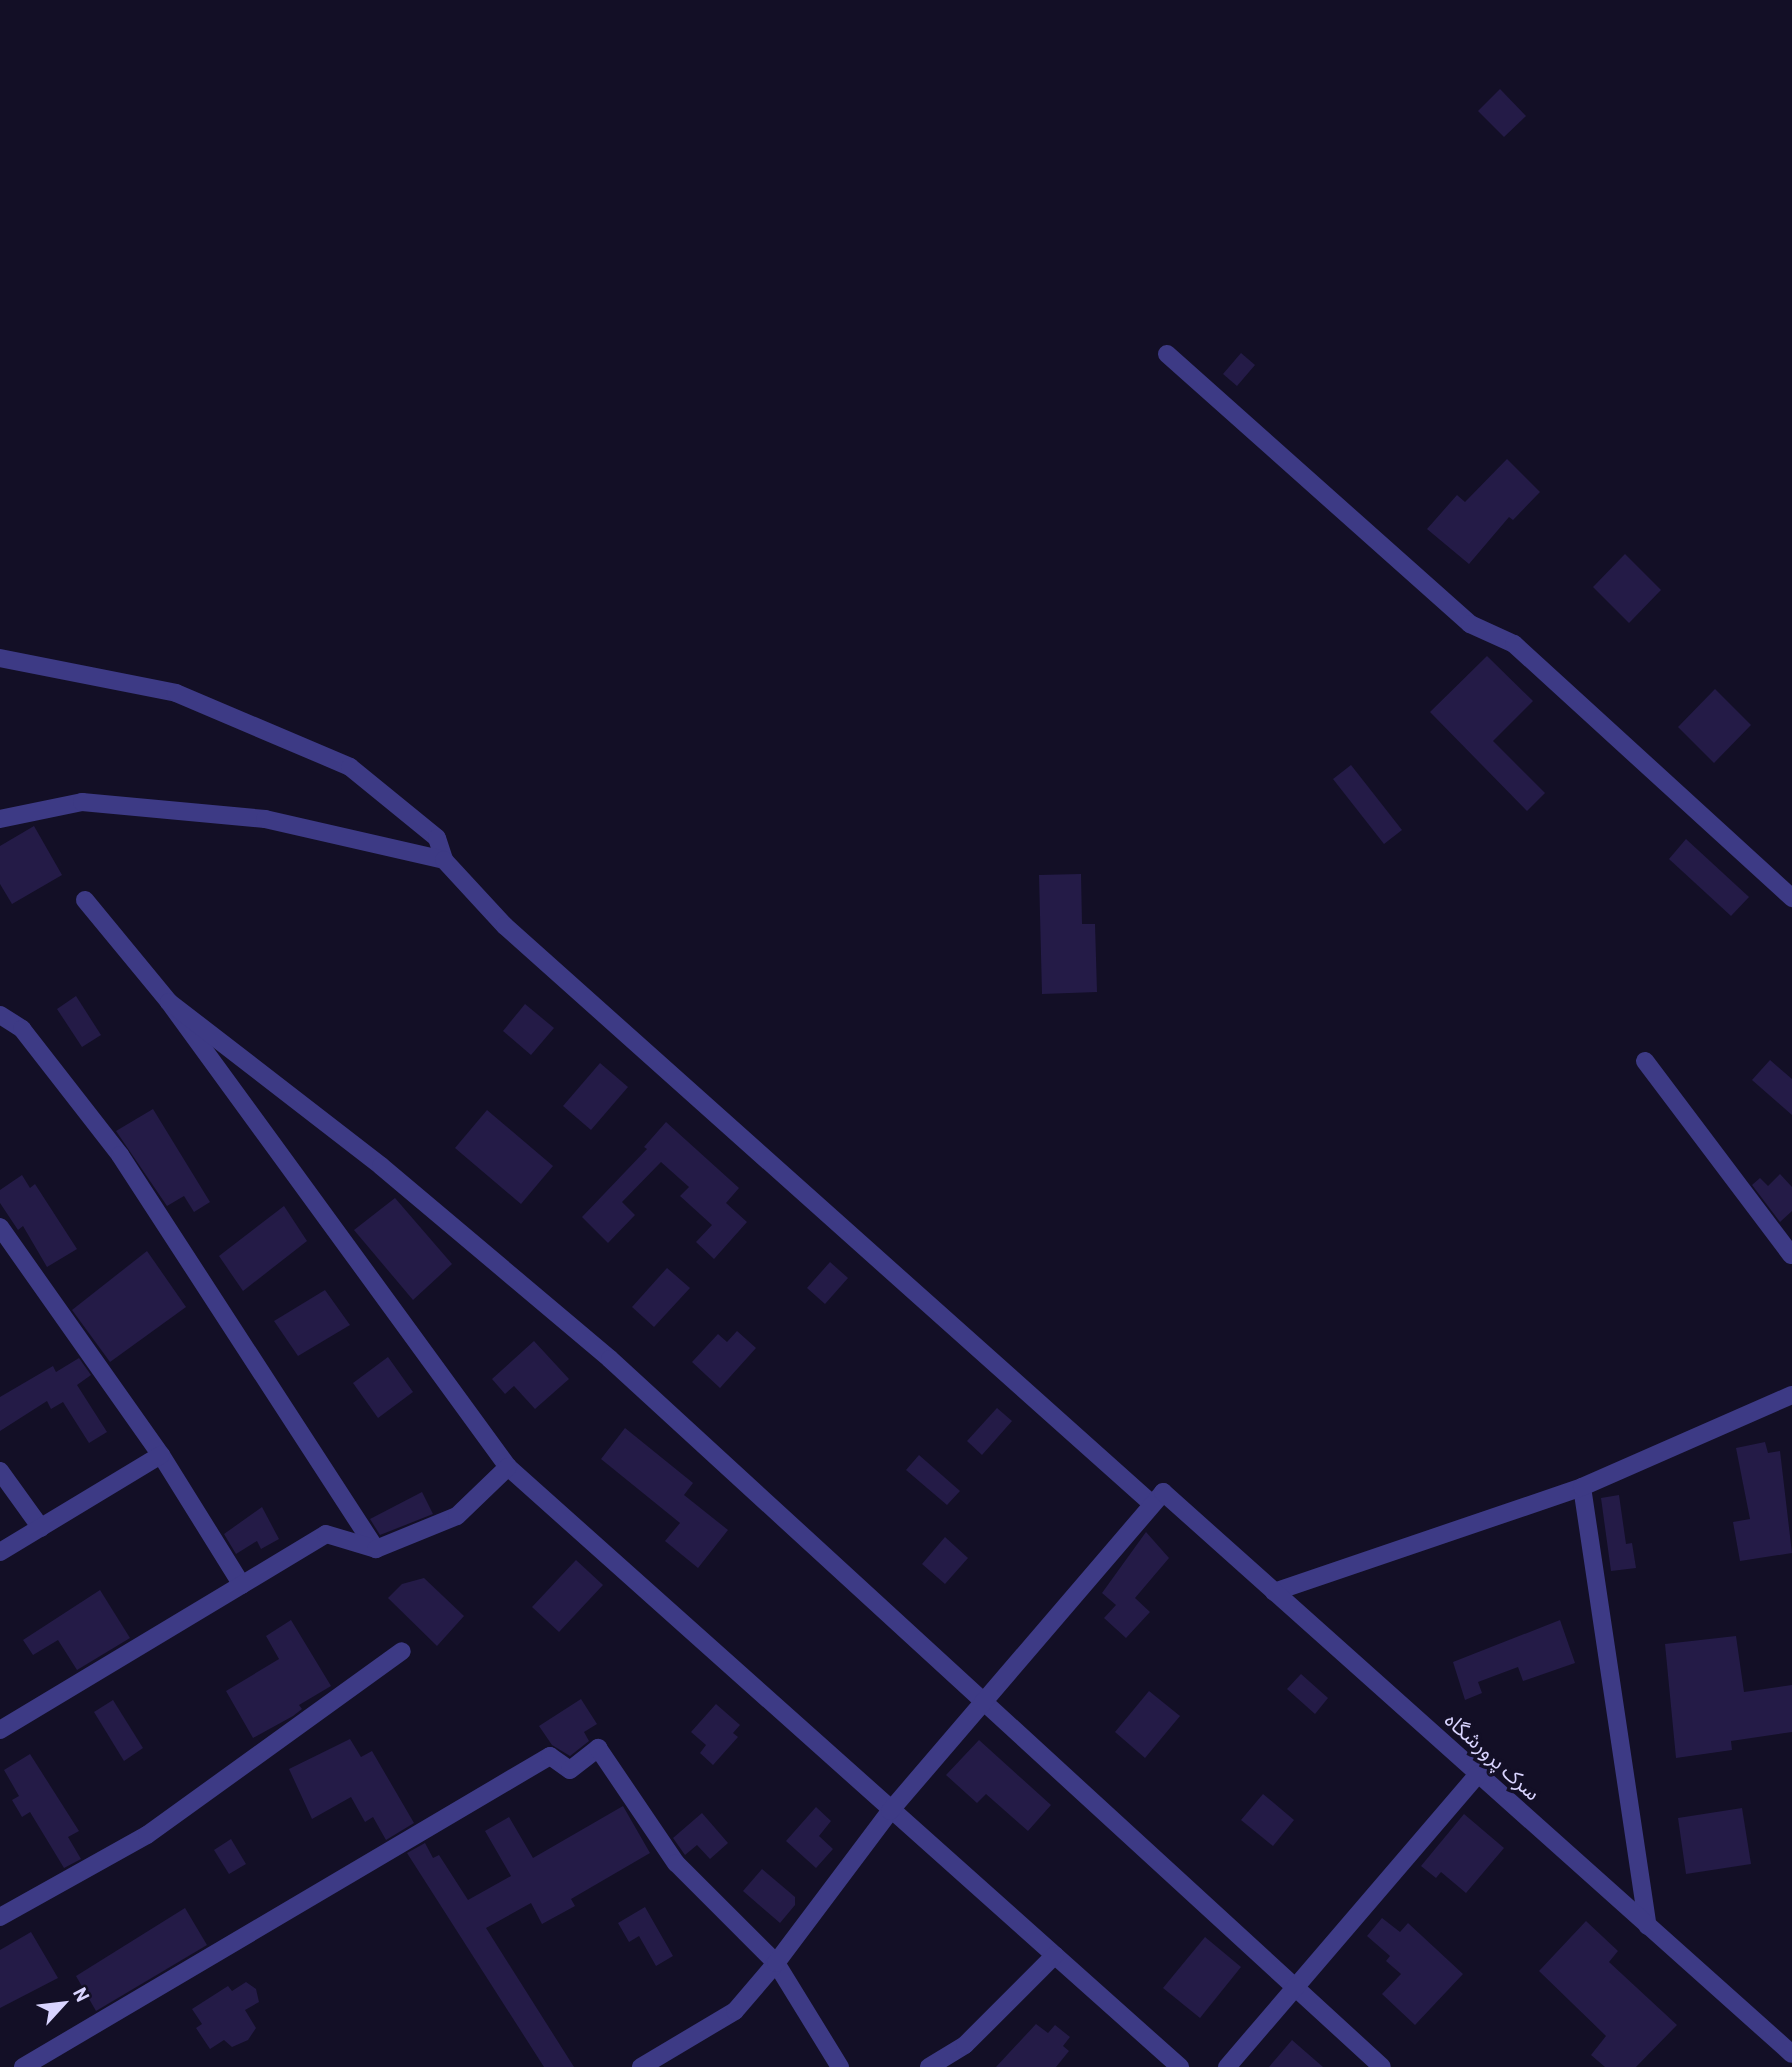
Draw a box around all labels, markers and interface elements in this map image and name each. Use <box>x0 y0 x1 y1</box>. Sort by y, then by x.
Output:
street label: سرک پرورشگاه <box>1440 1707 1546 1805</box>
north arrow <box>28 1969 98 2039</box>
text: N <box>69 1983 95 2005</box>

